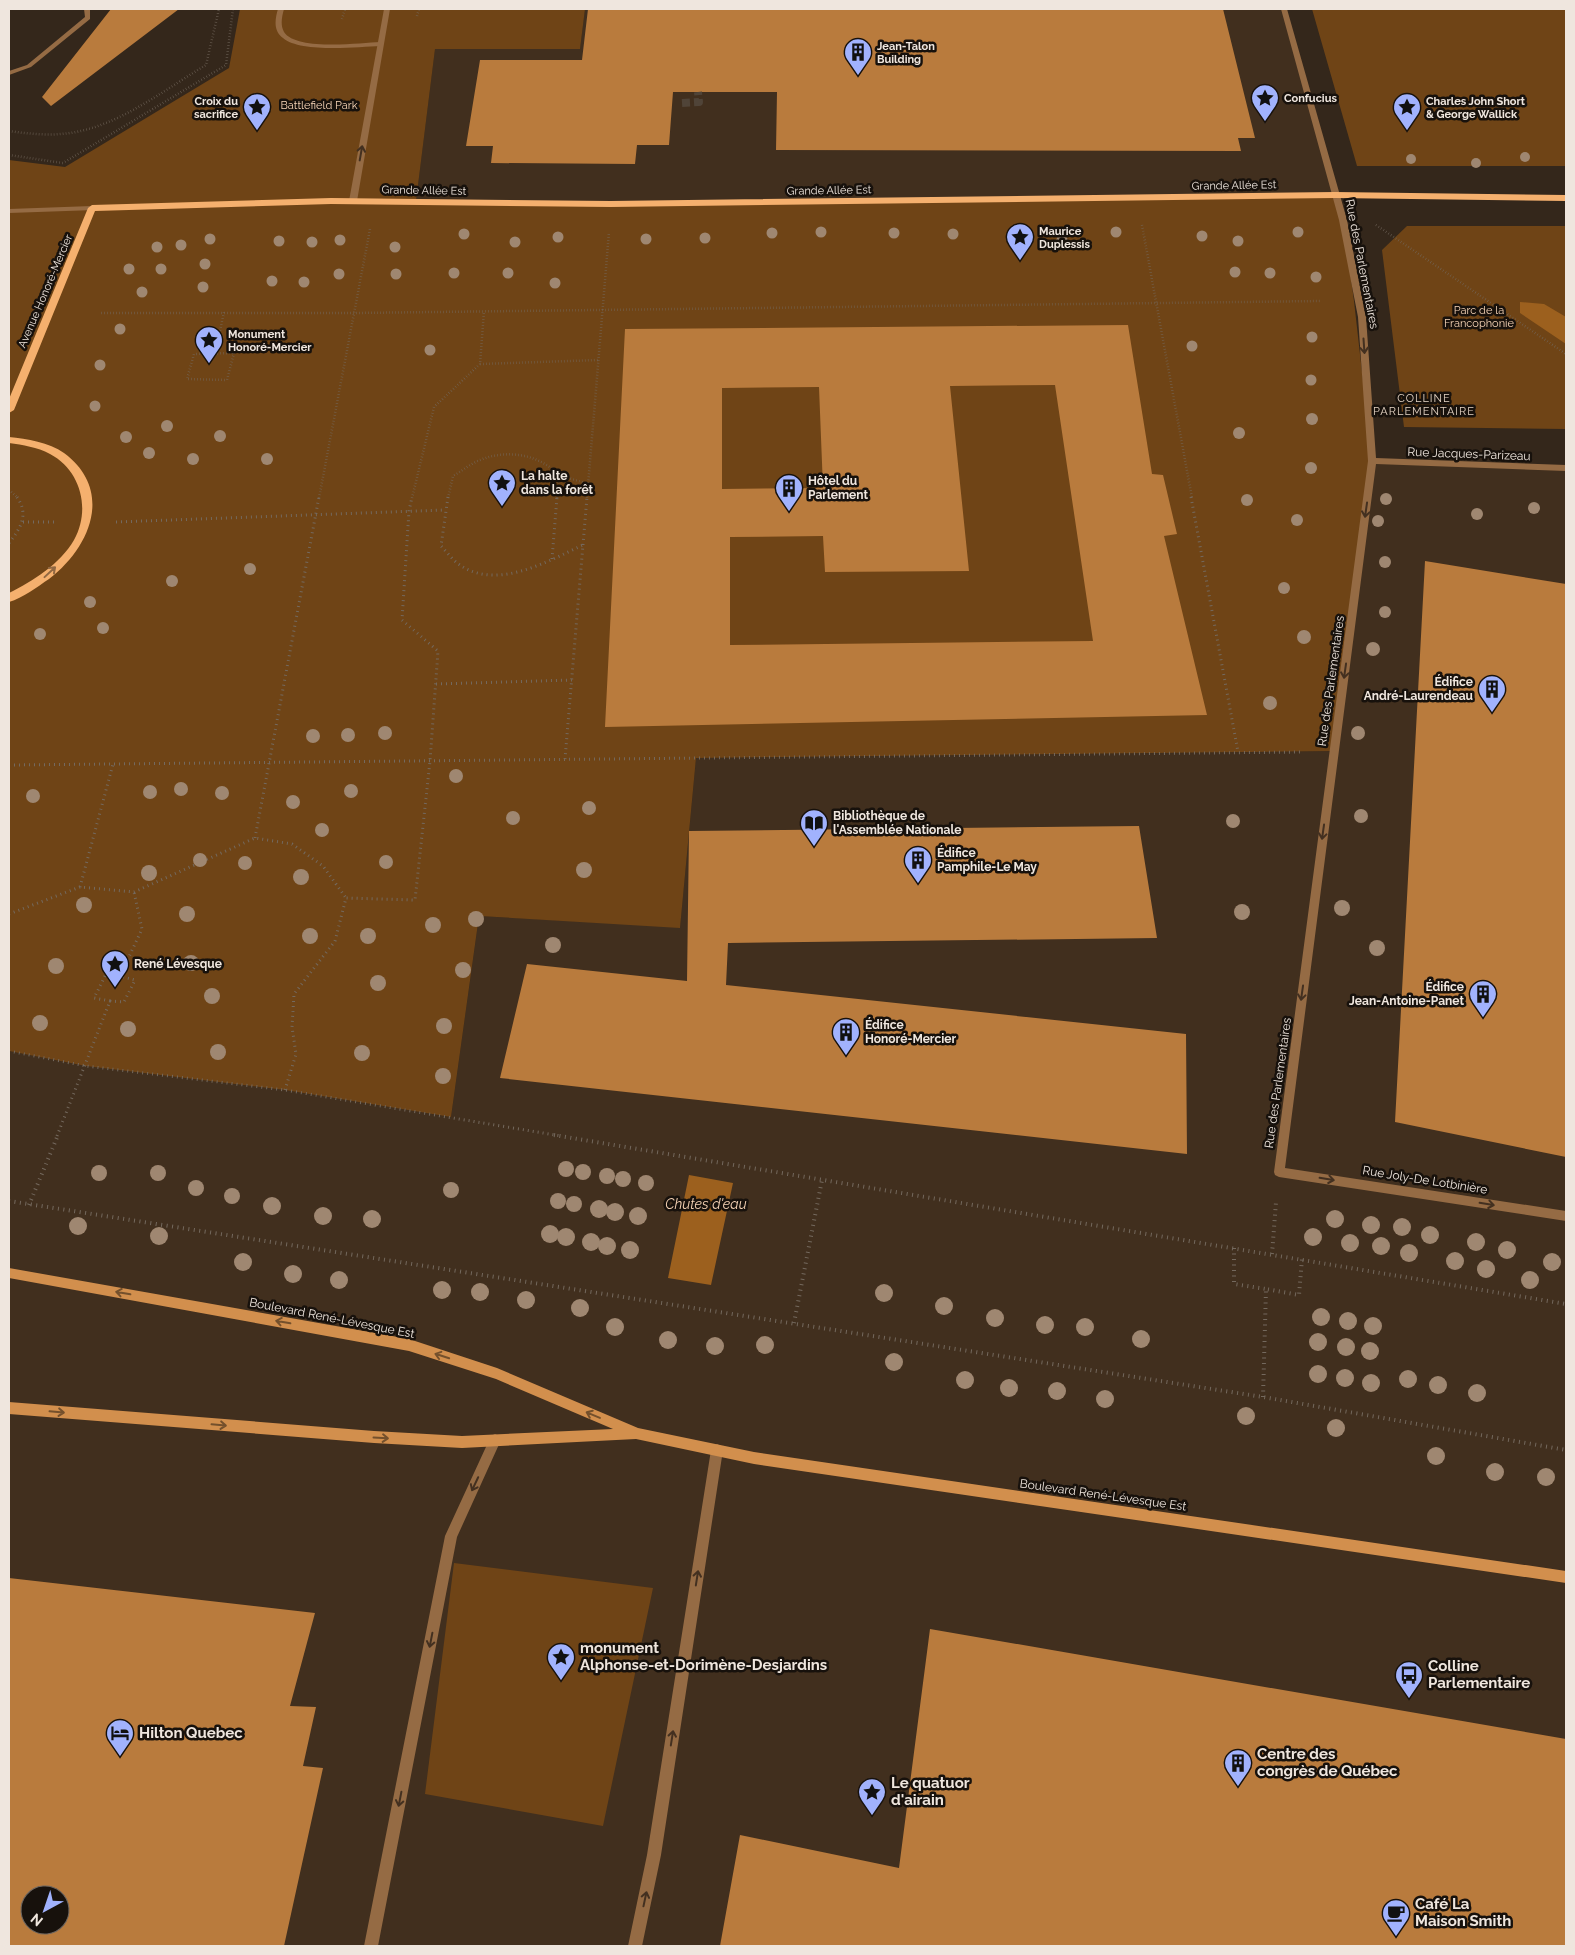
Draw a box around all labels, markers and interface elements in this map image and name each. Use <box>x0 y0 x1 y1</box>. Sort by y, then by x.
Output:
building icon: Jean-Talon Building <box>843 37 873 76</box>
place label: Jean-Talon Building <box>877 40 935 66</box>
place icon: Confucius <box>1250 83 1280 122</box>
place icon: Croix du sacrifice <box>242 92 272 131</box>
place label: Confucius <box>1284 92 1337 105</box>
place icon: Charles John Short & George Wallick <box>1392 92 1422 131</box>
place label: Croix du sacrifice <box>194 95 238 121</box>
place label: Charles John Short & George Wallick <box>1426 95 1526 121</box>
park label: Battlefield Park <box>280 99 358 112</box>
one-way arrow <box>357 145 367 161</box>
street label: Grande Allée Est <box>1192 178 1277 193</box>
street label: Grande Allée Est <box>382 183 467 198</box>
street label: Grande Allée Est <box>787 183 872 198</box>
street label: Rue des Parlementaires <box>1343 198 1381 330</box>
place icon: Maurice Duplessis <box>1005 222 1035 261</box>
place label: Maurice Duplessis <box>1039 225 1090 251</box>
street label: Avenue Honoré-Mercier <box>16 232 75 350</box>
park label: Parc de la Francophonie <box>1444 304 1514 330</box>
place icon: Monument Honoré-Mercier <box>194 325 224 364</box>
place label: Monument Honoré-Mercier <box>228 328 312 354</box>
one-way arrow <box>1359 337 1369 353</box>
district label: COLLINE PARLEMENTAIRE <box>1373 392 1475 418</box>
street label: Rue Jacques-Parizeau <box>1407 445 1531 463</box>
place icon: La halte dans la forêt <box>487 468 517 507</box>
place label: La halte dans la forêt <box>521 469 594 497</box>
building icon: Hôtel du Parlement <box>774 473 804 512</box>
place label: Hôtel du Parlement <box>808 474 868 502</box>
one-way arrow <box>1361 502 1371 518</box>
one-way arrow <box>43 566 56 578</box>
street label: Rue des Parlementaires <box>1315 615 1347 747</box>
one-way arrow <box>1340 663 1350 679</box>
place label: Édifice André-Laurendeau <box>1364 674 1473 703</box>
building icon: Édifice André-Laurendeau <box>1477 674 1507 713</box>
library icon: Bibliothèque de l'Assemblée Nationale <box>799 808 829 847</box>
place label: Bibliothèque de l'Assemblée Nationale <box>833 809 961 837</box>
one-way arrow <box>1318 824 1328 840</box>
building icon: Édifice Pamphile-Le May <box>903 845 933 884</box>
place label: Édifice Pamphile-Le May <box>937 845 1037 874</box>
place icon: René Lévesque <box>100 949 130 988</box>
place label: René Lévesque <box>134 957 222 971</box>
place label: Édifice Jean-Antoine-Panet <box>1349 979 1464 1008</box>
building icon: Édifice Jean-Antoine-Panet <box>1468 979 1498 1018</box>
one-way arrow <box>1297 985 1307 1001</box>
building icon: Édifice Honoré-Mercier <box>831 1017 861 1056</box>
place label: Édifice Honoré-Mercier <box>865 1017 956 1046</box>
street label: Rue des Parlementaires <box>1262 1017 1294 1149</box>
street label: Rue Joly-De Lotbinière <box>1362 1163 1488 1197</box>
one-way arrow <box>1318 1174 1334 1184</box>
water label: Chutes d'eau <box>665 1196 747 1212</box>
one-way arrow <box>1479 1199 1495 1209</box>
one-way arrow <box>116 1288 132 1298</box>
street label: Boulevard René-Lévesque Est <box>248 1295 416 1341</box>
one-way arrow <box>275 1317 291 1326</box>
one-way arrow <box>434 1350 450 1360</box>
one-way arrow <box>49 1408 65 1417</box>
one-way arrow <box>586 1409 601 1419</box>
one-way arrow <box>211 1420 227 1430</box>
one-way arrow <box>373 1433 389 1442</box>
one-way arrow <box>470 1476 479 1491</box>
street label: Boulevard René-Lévesque Est <box>1019 1476 1187 1514</box>
one-way arrow <box>692 1570 702 1586</box>
one-way arrow <box>426 1631 436 1647</box>
place label: monument Alphonse-et-Dorimène-Desjardins <box>580 1639 827 1674</box>
place icon: monument Alphonse-et-Dorimène-Desjardins <box>546 1642 576 1681</box>
place label: Colline Parlementaire <box>1428 1657 1530 1692</box>
bus stop icon: Colline Parlementaire <box>1394 1660 1424 1699</box>
hotel icon: Hilton Quebec <box>105 1718 135 1757</box>
place label: Hilton Quebec <box>139 1724 243 1742</box>
one-way arrow <box>667 1731 677 1747</box>
place label: Centre des congrès de Québec <box>1257 1745 1398 1780</box>
building icon: Centre des congrès de Québec <box>1223 1748 1253 1787</box>
place label: Le quatuor d'airain <box>891 1774 970 1809</box>
place icon: Le quatuor d'airain <box>857 1777 887 1816</box>
one-way arrow <box>395 1791 405 1807</box>
north arrow <box>20 1885 70 1935</box>
one-way arrow <box>641 1891 650 1907</box>
place label: Café La Maison Smith <box>1415 1895 1511 1930</box>
cafe icon: Café La Maison Smith <box>1381 1898 1411 1937</box>
text: N <box>27 1910 46 1930</box>

